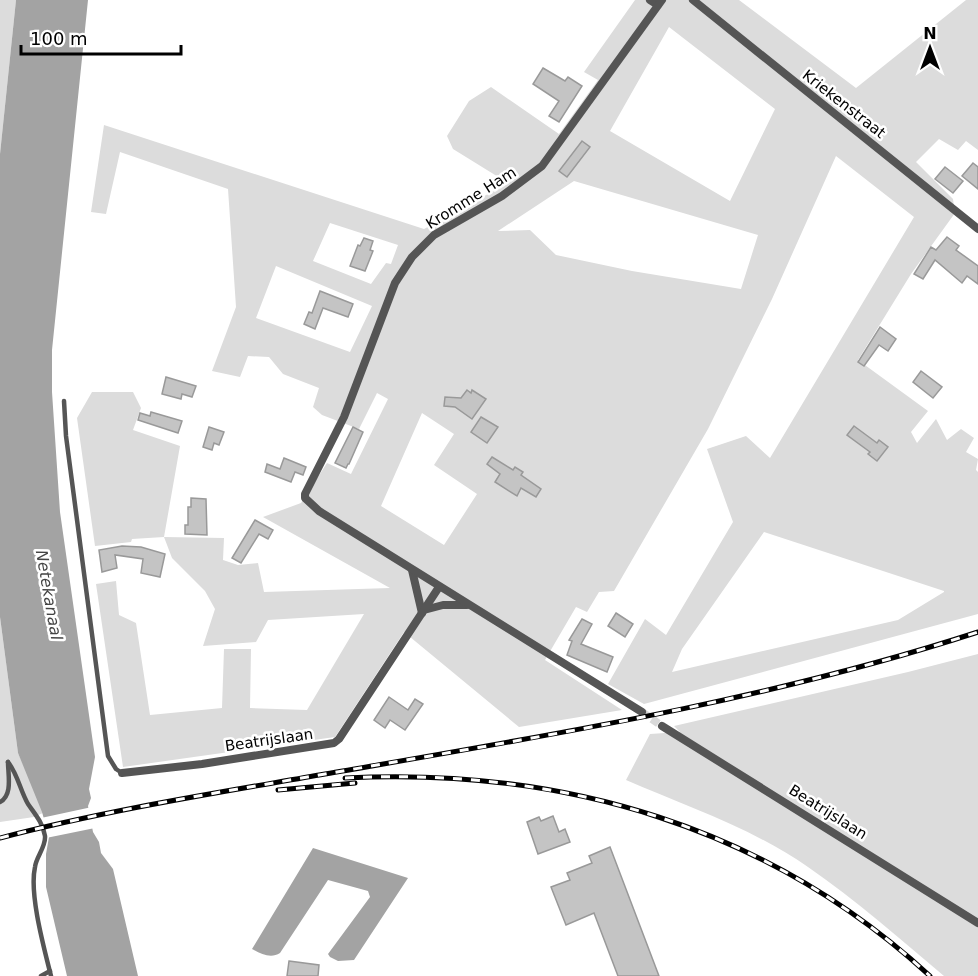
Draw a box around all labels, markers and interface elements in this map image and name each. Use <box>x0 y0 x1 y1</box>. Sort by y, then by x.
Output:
scale bar <box>21 18 182 56</box>
north arrow <box>900 18 960 78</box>
text: N <box>923 24 937 43</box>
text: 100 m <box>30 28 88 49</box>
street label: Kriekenstraat <box>799 66 889 142</box>
street label: Kromme Ham <box>422 163 520 233</box>
water label: Netekanaal <box>32 548 66 642</box>
street label: Beatrijslaan <box>224 725 314 755</box>
street label: Beatrijslaan <box>786 781 870 843</box>

